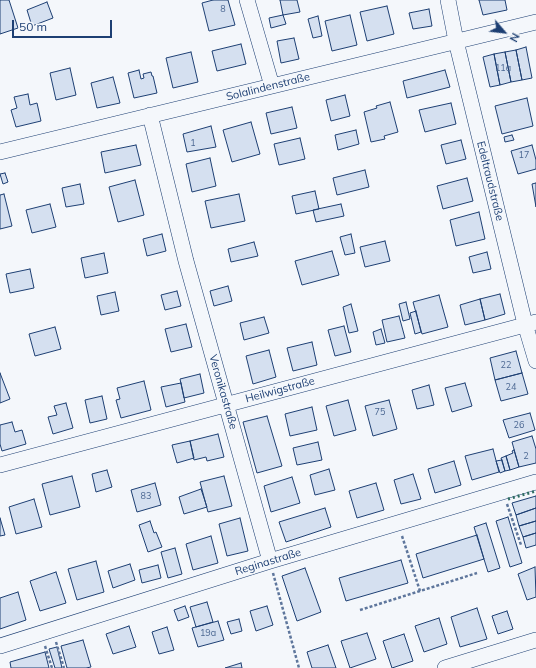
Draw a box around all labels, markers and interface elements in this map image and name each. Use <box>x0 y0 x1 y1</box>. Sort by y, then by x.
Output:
house number: 8 <box>220 4 226 14</box>
scale bar <box>14 12 114 38</box>
north arrow <box>484 12 524 52</box>
text: 50 m <box>19 19 47 34</box>
text: N <box>506 31 523 45</box>
house number: 11a <box>495 63 511 73</box>
street label: Solalindenstraße <box>225 70 311 104</box>
house number: 1 <box>190 138 196 148</box>
street label: Edeltraudstraße <box>474 140 506 222</box>
house number: 17 <box>519 150 529 160</box>
street label: Veronikastraße <box>206 353 240 431</box>
house number: 22 <box>501 360 511 370</box>
street label: Heilwigstraße <box>244 374 316 406</box>
house number: 24 <box>506 382 516 392</box>
house number: 75 <box>375 407 385 417</box>
house number: 26 <box>514 420 524 430</box>
house number: 2 <box>523 451 529 461</box>
house number: 83 <box>141 491 151 501</box>
street label: Reginastraße <box>233 546 303 578</box>
house number: 19a <box>200 628 216 638</box>

